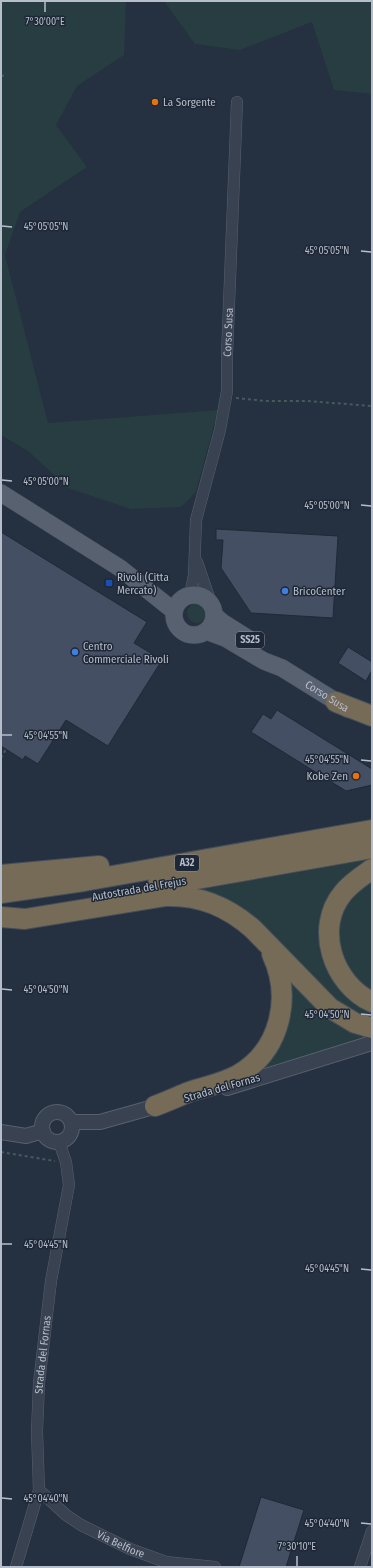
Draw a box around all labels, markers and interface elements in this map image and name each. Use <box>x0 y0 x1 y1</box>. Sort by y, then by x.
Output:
text: 7°30'00"E <box>25 16 65 28</box>
place label: La Sorgente <box>163 96 216 109</box>
marker: La Sorgente <box>150 97 160 107</box>
text: 45°05'05"N <box>24 221 68 233</box>
text: 45°05'05"N <box>305 245 349 257</box>
street label: Corso Susa <box>220 307 235 357</box>
text: 45°05'00"N <box>23 476 69 488</box>
text: 45°05'00"N <box>304 500 350 512</box>
place label: Rivoli (Citta Mercato) <box>117 571 169 597</box>
marker: Rivoli (Citta Mercato) <box>104 578 114 588</box>
place label: BricoCenter <box>293 585 345 598</box>
marker: BricoCenter <box>280 586 290 596</box>
road number: SS25 <box>236 632 264 648</box>
place label: Centro Commerciale Rivoli <box>83 640 169 666</box>
marker: Centro Commerciale Rivoli <box>70 647 80 657</box>
street label: Corso Susa <box>303 678 351 715</box>
text: 45°04'55"N <box>24 730 68 742</box>
text: 45°04'55"N <box>305 754 349 766</box>
place label: Kobe Zen <box>306 770 348 783</box>
marker: Kobe Zen <box>351 771 361 781</box>
road number: A32 <box>175 855 199 871</box>
street label: Autostrada del Frejus <box>91 874 187 904</box>
text: 45°04'50"N <box>23 984 69 996</box>
text: 45°04'50"N <box>304 1009 350 1021</box>
street label: Strada del Fornas <box>182 1071 262 1105</box>
text: 45°04'45"N <box>24 1239 68 1251</box>
text: 45°04'45"N <box>305 1263 349 1275</box>
street label: Strada del Fornas <box>32 1315 53 1394</box>
text: 45°04'40"N <box>24 1493 68 1505</box>
text: 45°04'40"N <box>305 1518 349 1530</box>
street label: Via Belfiore <box>95 1527 147 1560</box>
text: 7°30'10"E <box>278 1541 316 1553</box>

